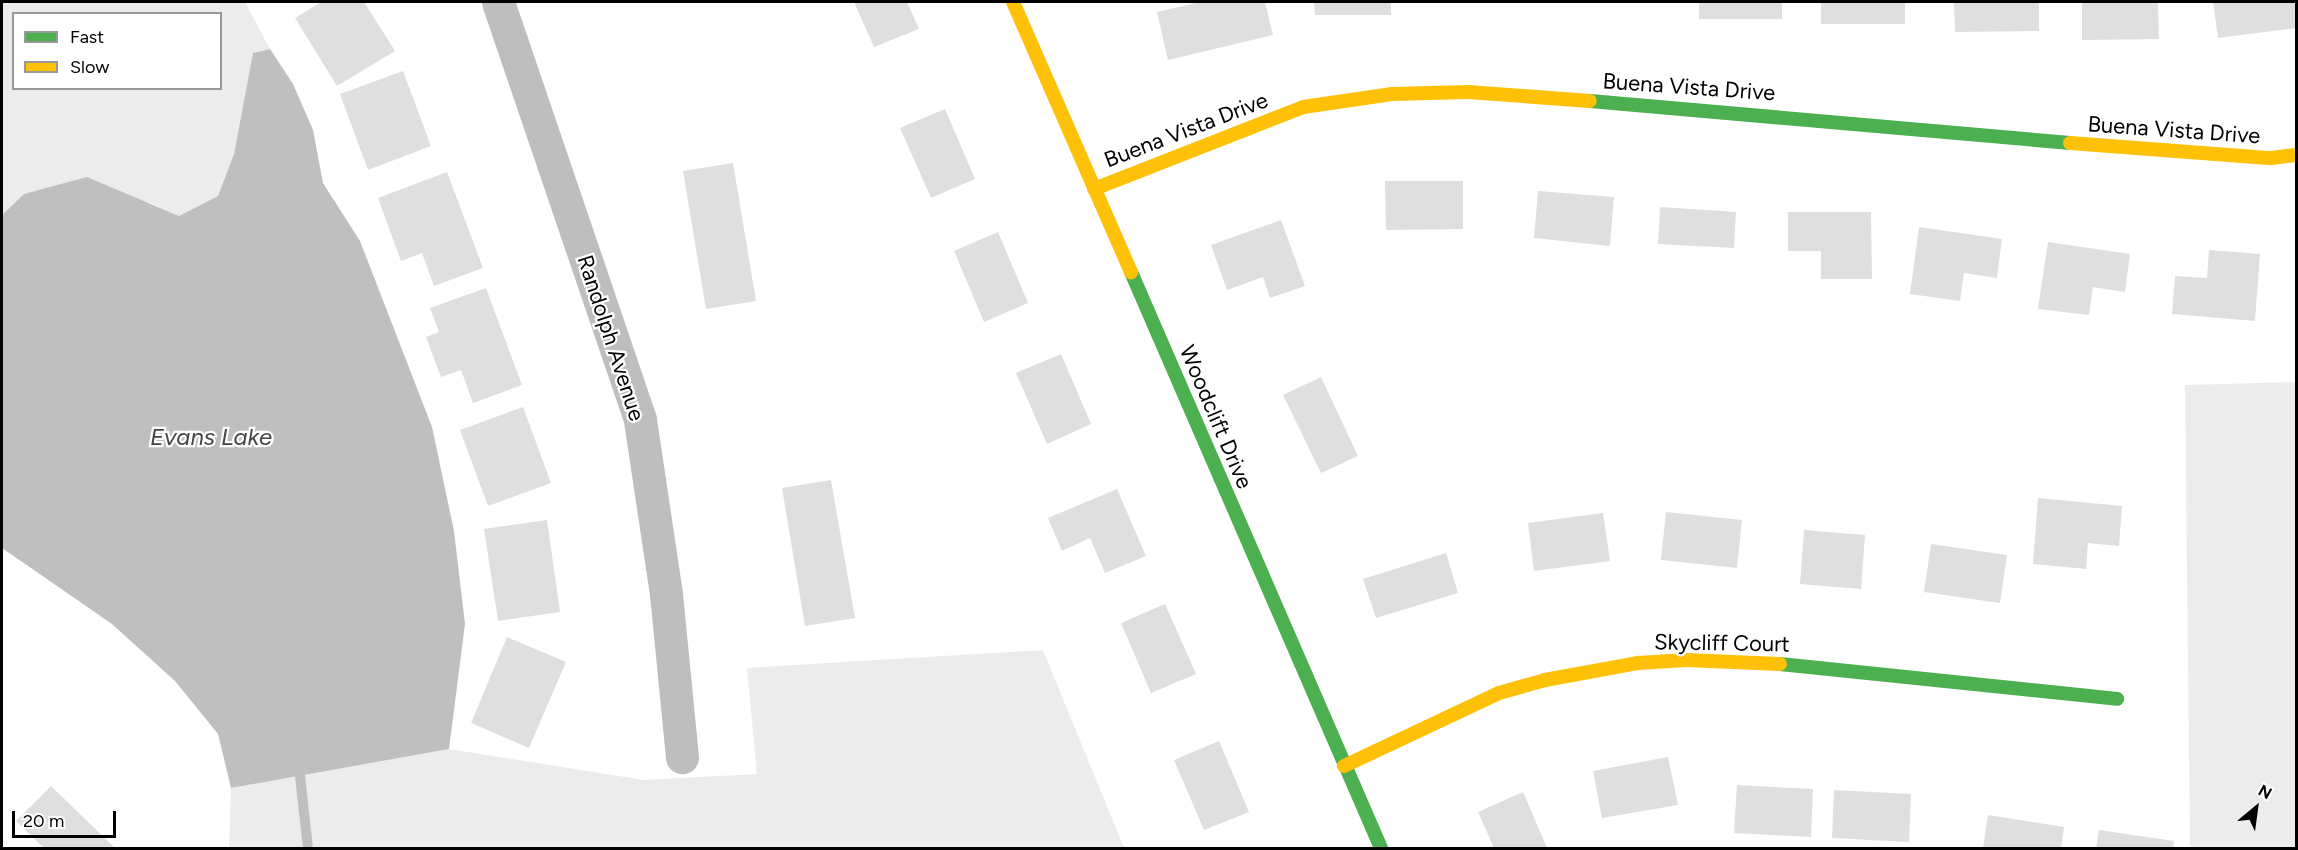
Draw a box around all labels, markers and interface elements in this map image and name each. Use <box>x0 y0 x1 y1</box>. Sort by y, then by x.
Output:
legend <box>12 12 222 90</box>
text: Fast <box>70 26 104 48</box>
text: Slow <box>70 56 109 78</box>
street label: Buena Vista Drive <box>1602 68 1776 106</box>
street label: Buena Vista Drive <box>1100 87 1272 173</box>
street label: Buena Vista Drive <box>2087 111 2261 149</box>
street label: Randolph Avenue <box>572 252 650 424</box>
street label: Woodclift Drive <box>1174 341 1258 493</box>
water label: Evans Lake <box>150 423 272 451</box>
street label: Skycliff Court <box>1654 629 1790 657</box>
north arrow <box>2226 778 2286 838</box>
text: N <box>2255 781 2275 803</box>
scale bar <box>15 799 118 837</box>
text: 20 m <box>23 810 64 832</box>

